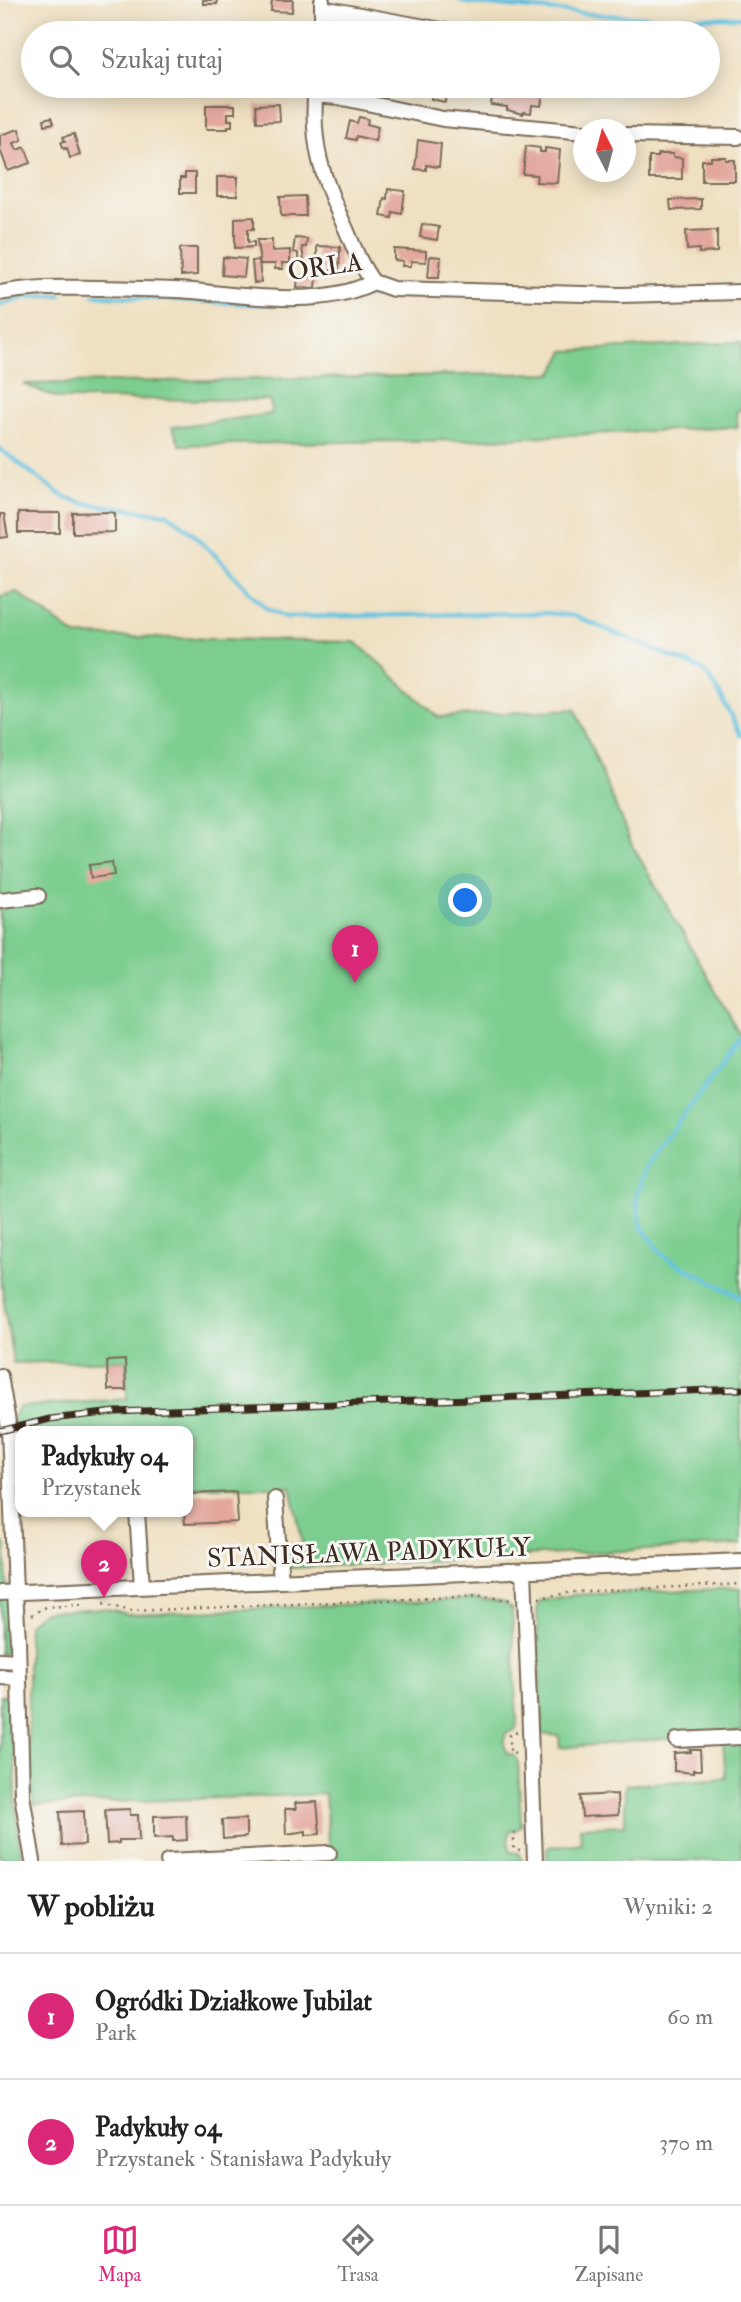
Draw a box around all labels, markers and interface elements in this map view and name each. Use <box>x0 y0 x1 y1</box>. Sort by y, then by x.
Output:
search box <box>21 21 720 98</box>
icon: search <box>45 41 83 79</box>
text: Szukaj tutaj <box>101 44 223 76</box>
north arrow <box>573 119 636 182</box>
street label: ORLA <box>286 246 365 288</box>
your location <box>448 883 482 917</box>
pin: 1 <box>332 925 378 983</box>
popup <box>15 1426 193 1517</box>
text: Padykuły 04 <box>41 1441 167 1473</box>
text: Przystanek <box>41 1473 141 1502</box>
street label: STANISŁAWA PADYKUŁY <box>207 1531 532 1575</box>
pin: 2 <box>81 1540 127 1598</box>
text: W pobliżu <box>28 1888 155 1925</box>
text: Wyniki: 2 <box>623 1892 713 1921</box>
text: Ogródki Działkowe Jubilat <box>95 1986 372 2018</box>
text: 1 <box>47 2002 55 2031</box>
text: 60 m <box>667 2002 713 2031</box>
text: Park <box>95 2018 137 2047</box>
text: Padykuły 04 <box>95 2112 221 2144</box>
text: 2 <box>45 2128 57 2157</box>
text: 370 m <box>659 2128 713 2157</box>
text: Przystanek · Stanisława Padykuły <box>95 2144 391 2173</box>
tab: Mapa <box>98 2221 141 2287</box>
tab: Trasa <box>337 2221 379 2287</box>
tab: Zapisane <box>574 2221 643 2287</box>

